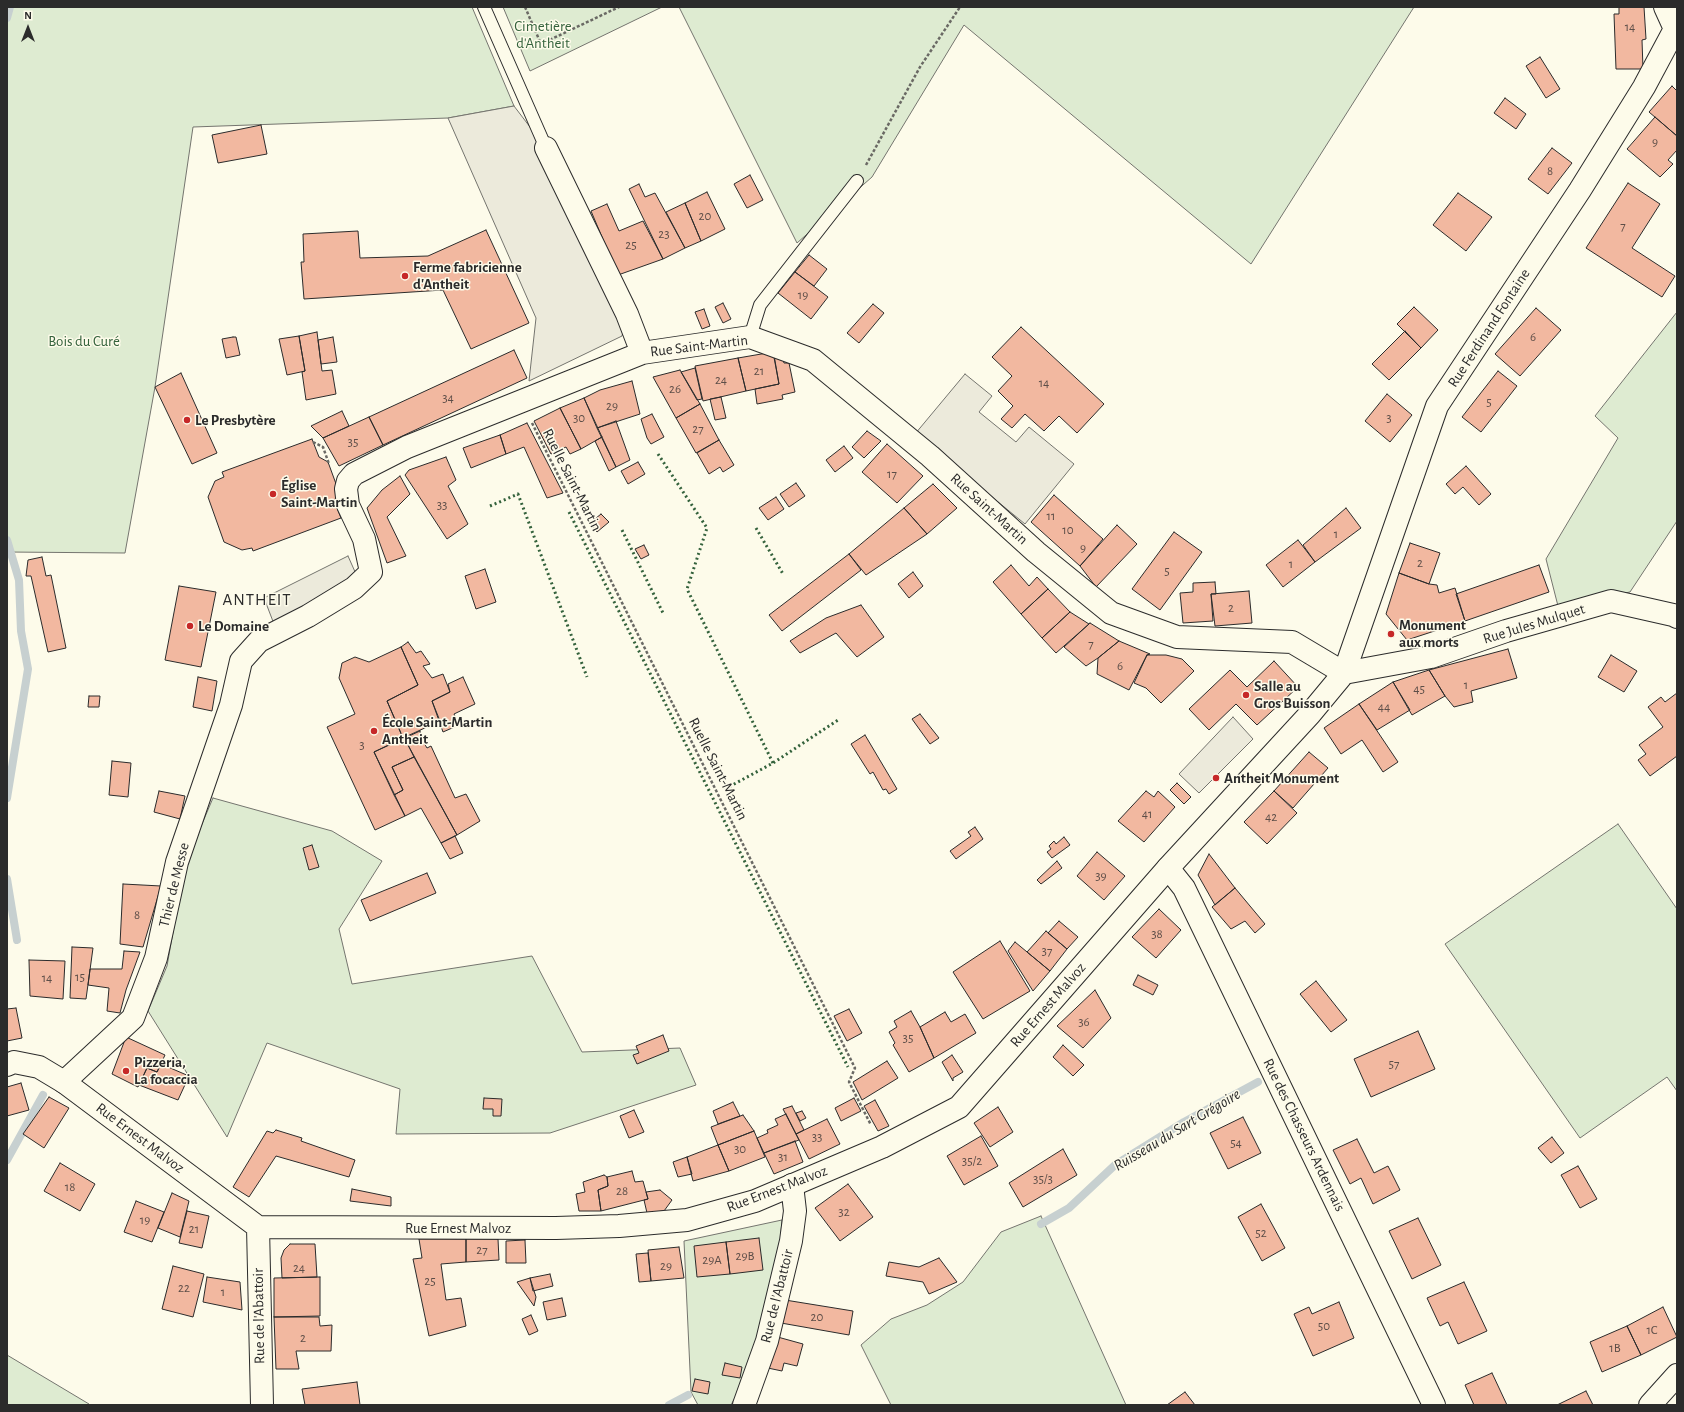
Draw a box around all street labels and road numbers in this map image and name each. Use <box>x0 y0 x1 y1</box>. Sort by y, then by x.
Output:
street label: Rue Ferdinand Fontaine <box>1444 265 1534 391</box>
street label: Rue Saint-Martin <box>649 331 749 361</box>
street label: Ruelle Saint-Martin <box>538 426 606 534</box>
street label: Rue Saint-Martin <box>946 469 1032 549</box>
street label: Rue Jules Mulquet <box>1481 600 1587 648</box>
street label: Ruelle Saint-Martin <box>684 715 752 823</box>
street label: Thier de Messe <box>155 841 193 929</box>
street label: Rue Ernest Malvoz <box>1006 959 1090 1051</box>
street label: Rue des Chasseurs Ardennais <box>1259 1055 1349 1215</box>
street label: Rue Ernest Malvoz <box>92 1099 188 1177</box>
street label: Rue Ernest Malvoz <box>724 1162 830 1216</box>
street label: Rue Ernest Malvoz <box>405 1219 511 1237</box>
street label: Rue de l'Abattoir <box>757 1247 797 1345</box>
street label: Rue de l'Abattoir <box>249 1268 269 1364</box>

